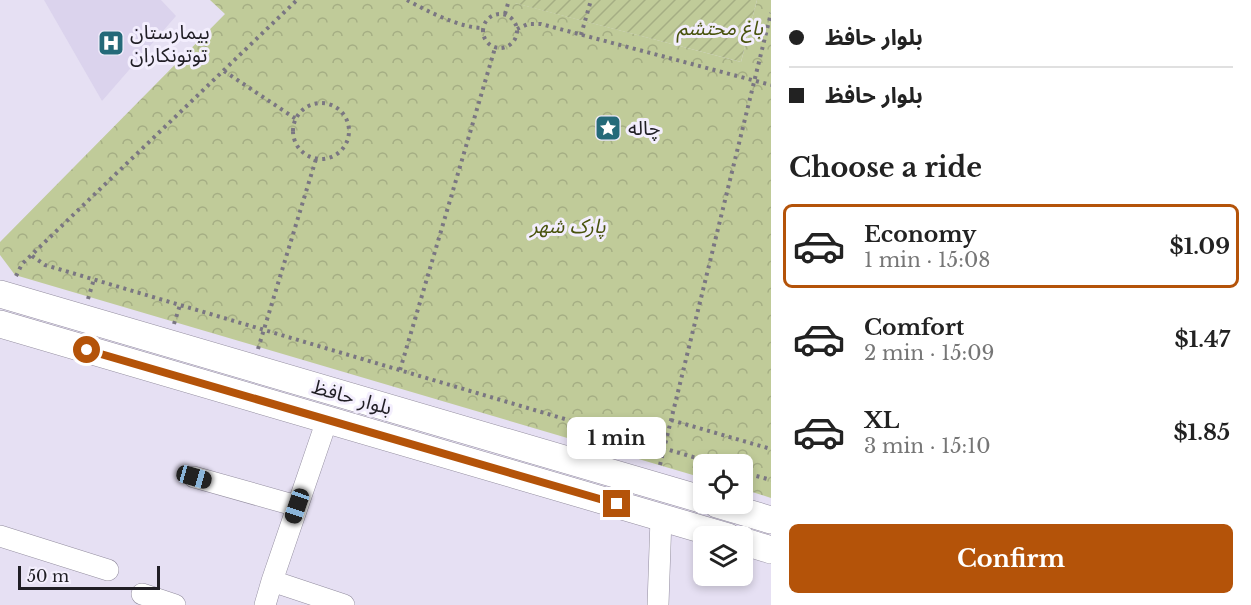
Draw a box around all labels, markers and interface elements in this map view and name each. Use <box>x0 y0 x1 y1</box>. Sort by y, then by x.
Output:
park label: باغ محتشم <box>676 16 764 43</box>
place label: بیمارستان توتونکاران <box>130 20 210 67</box>
text: بلوار حافظ <box>825 24 923 51</box>
hospital icon: بیمارستان توتونکاران <box>96 28 126 58</box>
text: بلوار حافظ <box>825 82 923 109</box>
place icon: چاله <box>593 113 623 143</box>
place label: چاله <box>628 116 661 141</box>
text: Choose a ride <box>789 151 982 184</box>
park label: پارک شهر <box>528 214 606 239</box>
icon: car <box>792 219 846 273</box>
text: Economy <box>864 221 976 248</box>
text: $1.09 <box>1170 233 1230 260</box>
text: 1 min · 15:08 <box>864 248 990 272</box>
icon: car <box>792 312 846 366</box>
text: Comfort <box>864 314 964 341</box>
text: $1.47 <box>1175 326 1230 353</box>
route start <box>73 336 100 363</box>
text: 2 min · 15:09 <box>864 341 994 365</box>
street label: بلوار حافظ <box>309 374 395 420</box>
icon: car <box>792 405 846 459</box>
text: XL <box>864 407 899 434</box>
callout: 1 min <box>568 417 666 459</box>
text: $1.85 <box>1173 419 1230 446</box>
text: 1 min <box>588 426 645 450</box>
text: 3 min · 15:10 <box>864 434 990 458</box>
map controls <box>693 454 753 586</box>
button: locate <box>693 454 753 514</box>
car <box>174 463 214 491</box>
car <box>283 486 311 526</box>
route end <box>603 490 630 517</box>
button: Confirm <box>789 524 1233 593</box>
button: layers <box>693 526 753 586</box>
scale bar <box>18 563 160 590</box>
text: 50 m <box>27 566 69 586</box>

